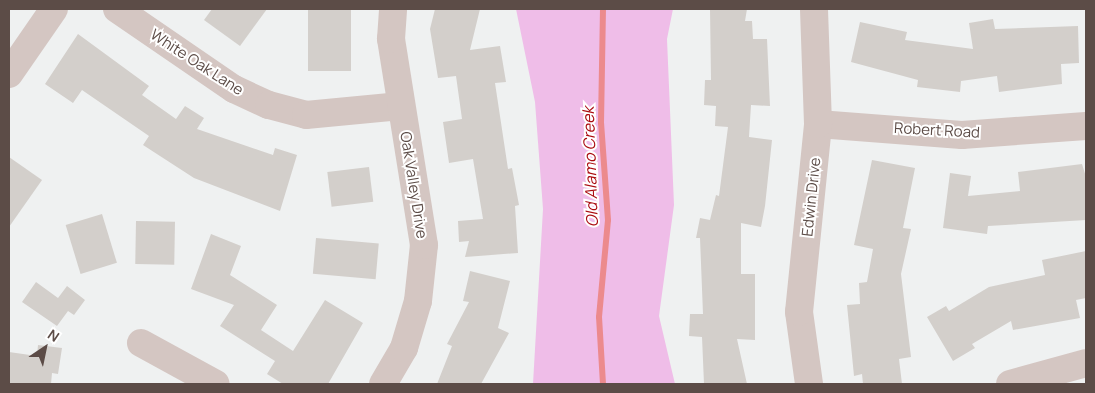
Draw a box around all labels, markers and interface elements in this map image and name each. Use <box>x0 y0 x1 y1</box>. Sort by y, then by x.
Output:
street label: White Oak Lane <box>147 25 247 99</box>
water label: Old Alamo Creek <box>578 106 602 228</box>
street label: Robert Road <box>894 119 980 141</box>
street label: Oak Valley Drive <box>397 130 431 240</box>
street label: Edwin Drive <box>798 157 824 237</box>
north arrow <box>20 323 70 373</box>
text: N <box>44 324 63 346</box>

